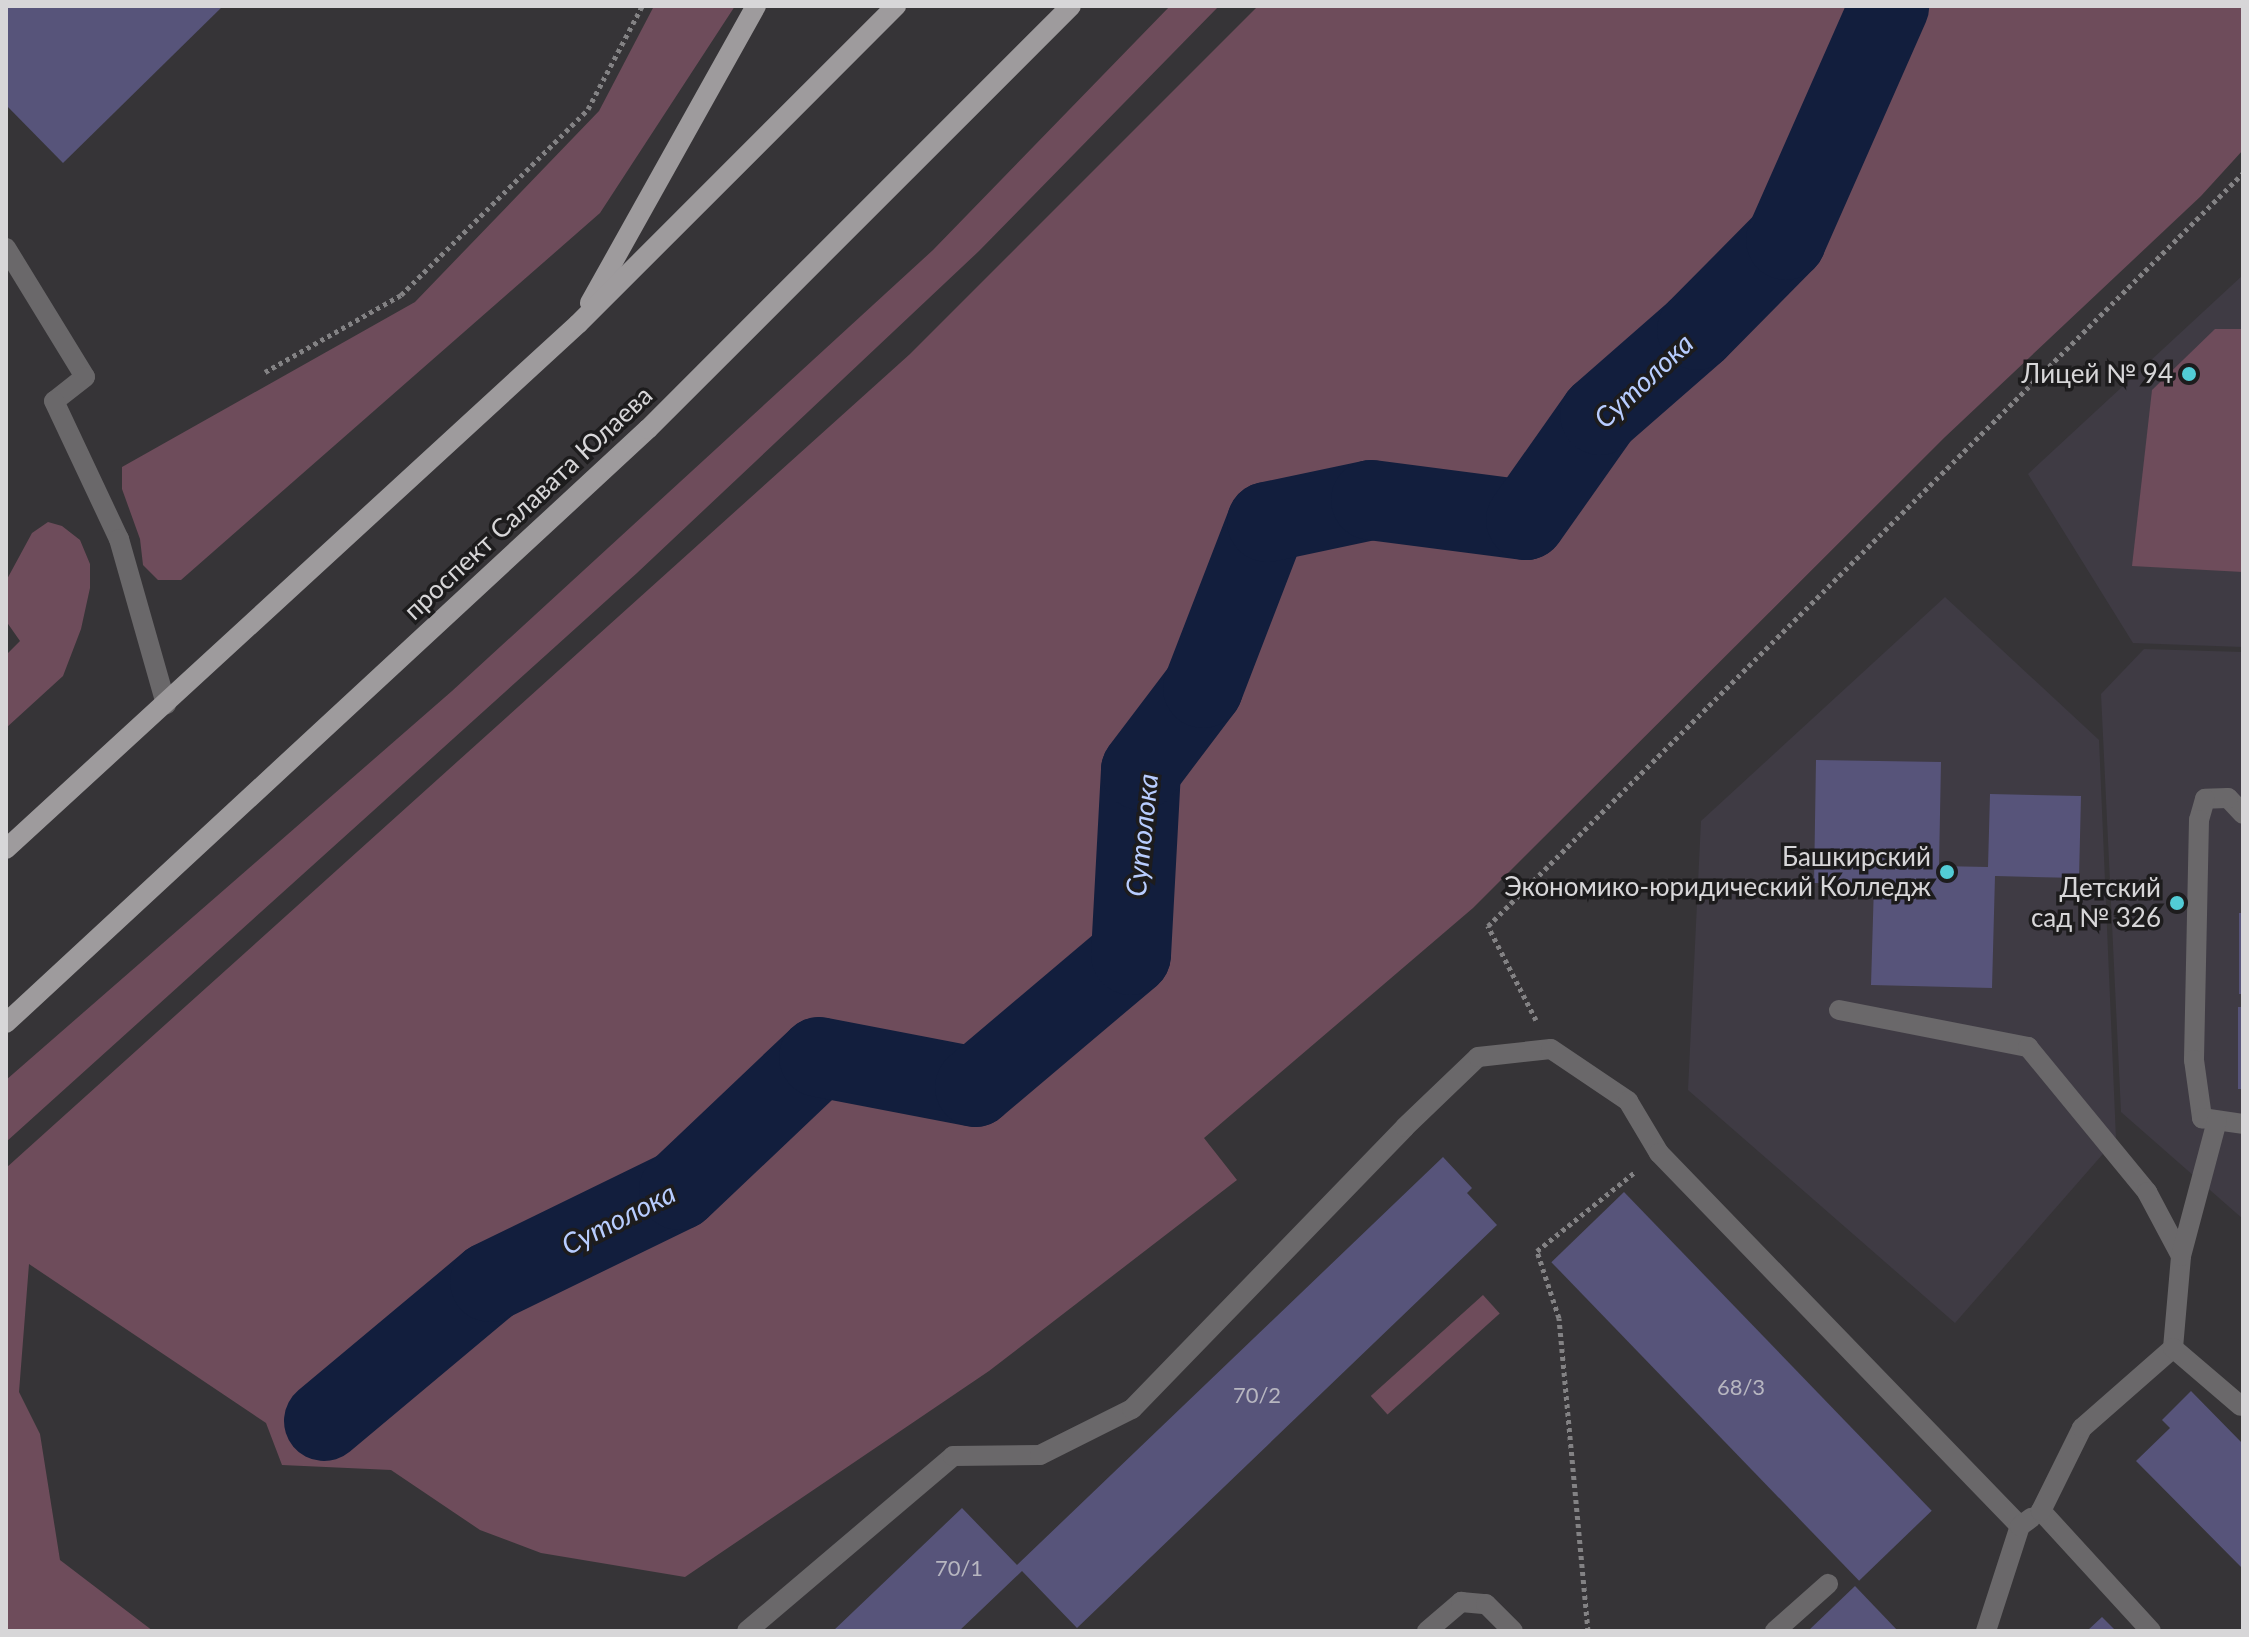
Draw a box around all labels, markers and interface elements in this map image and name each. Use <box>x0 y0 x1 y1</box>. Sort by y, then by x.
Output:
water label: Сутолока <box>1586 326 1700 434</box>
place label: Лицей № 94 <box>2022 358 2173 390</box>
marker: Лицей № 94 <box>2180 365 2198 383</box>
street label: проспект Салавата Юлаева <box>397 380 659 626</box>
water label: Сутолока <box>1118 772 1164 898</box>
place label: Башкирский Экономико-юридический Колледж <box>1504 841 1931 902</box>
marker: Башкирский Экономико-юридический Колледж <box>1938 863 1956 881</box>
place label: Детский сад № 326 <box>2031 872 2161 934</box>
marker: Детский сад № 326 <box>2168 894 2186 912</box>
water label: Сутолока <box>555 1175 681 1261</box>
house number: 68/3 <box>1717 1374 1765 1400</box>
house number: 70/2 <box>1233 1382 1281 1408</box>
house number: 70/1 <box>935 1555 983 1581</box>

